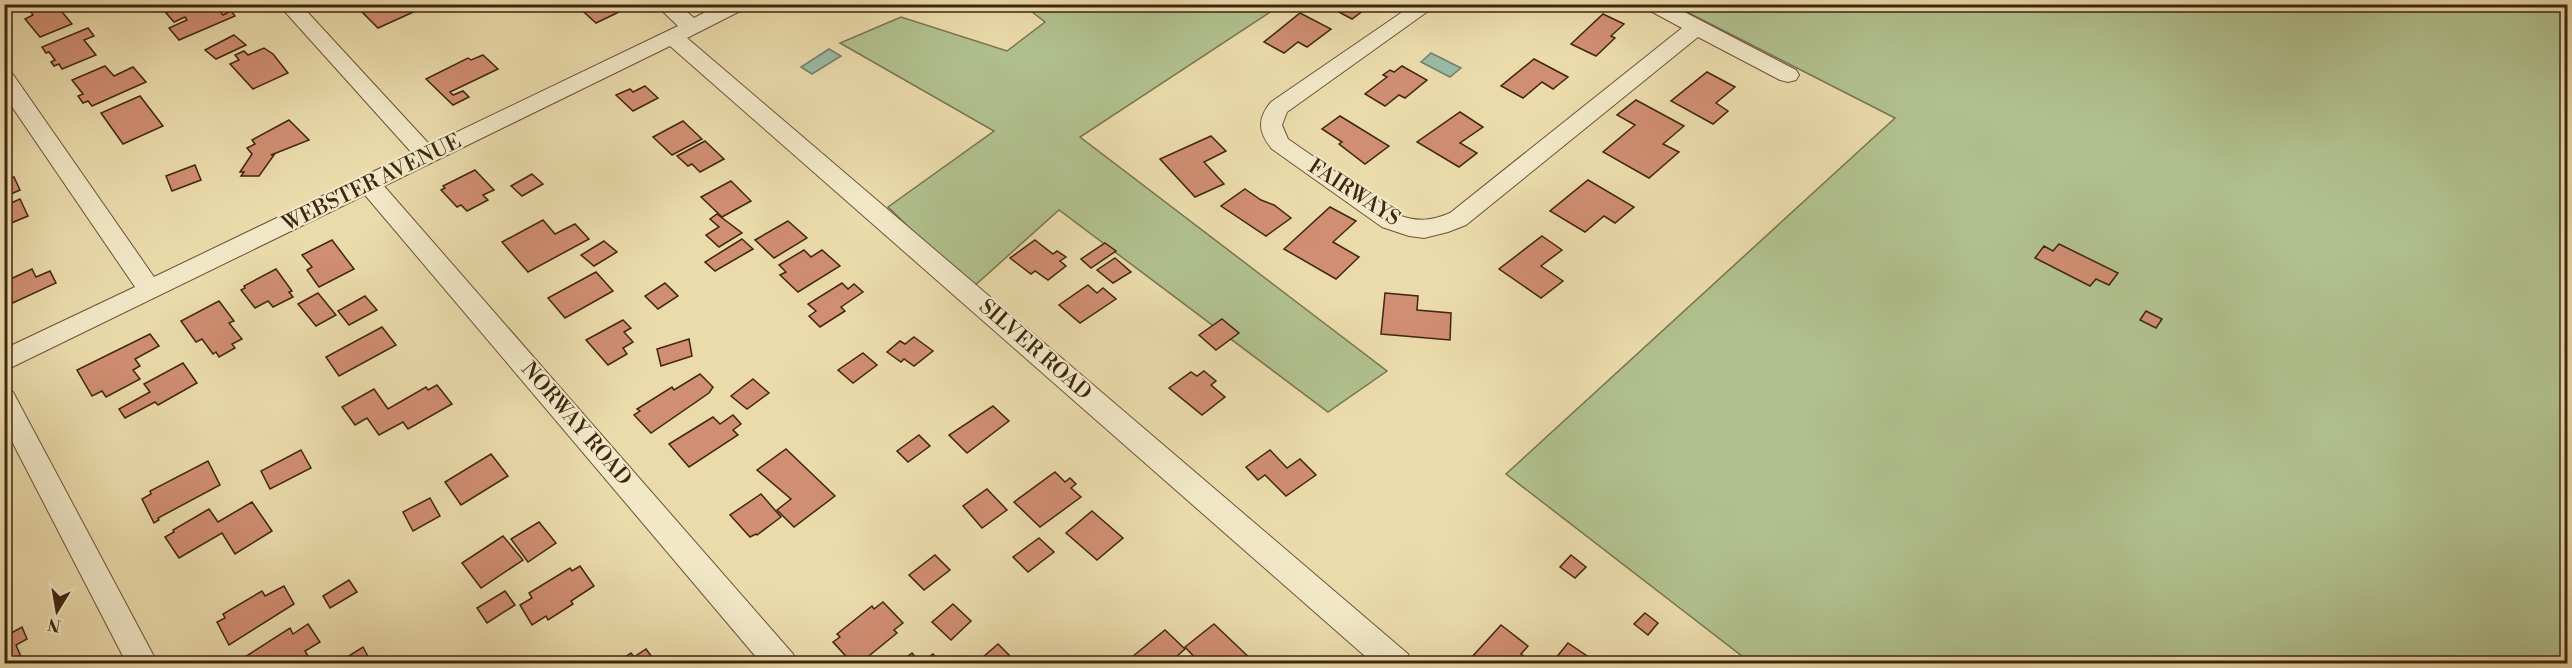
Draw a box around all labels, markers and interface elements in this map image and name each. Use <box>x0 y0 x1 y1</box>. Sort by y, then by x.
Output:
street label: WEBSTER AVENUE <box>278 128 466 238</box>
street label: FAIRWAYS <box>1303 154 1405 232</box>
street label: SILVER ROAD <box>973 294 1097 406</box>
street label: NORWAY ROAD <box>515 357 637 491</box>
north arrow <box>27 581 87 641</box>
text: N <box>46 614 62 636</box>

